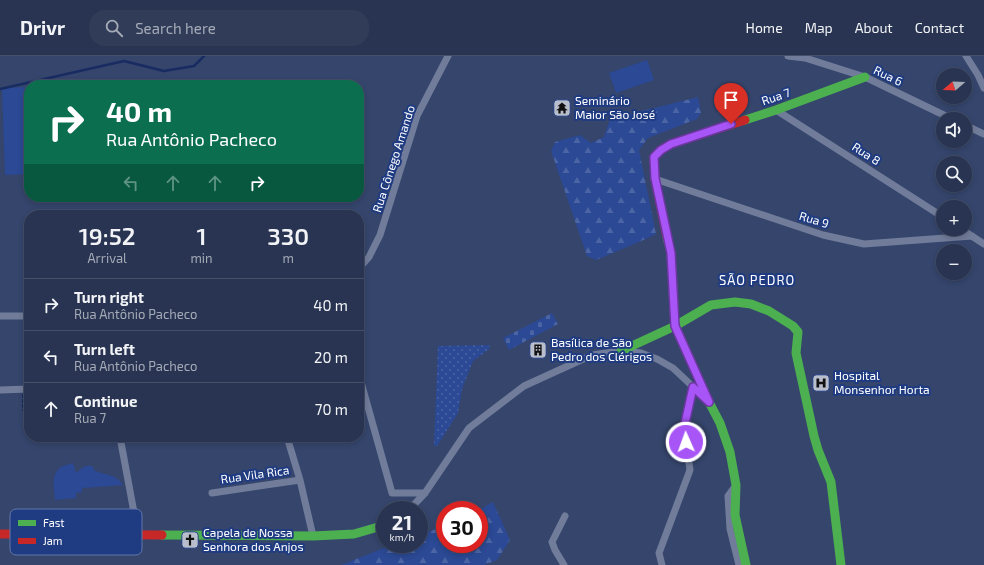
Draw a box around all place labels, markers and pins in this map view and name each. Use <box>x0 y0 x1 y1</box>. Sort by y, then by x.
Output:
pin <box>714 83 748 124</box>
place label: Seminário Maior São José <box>575 93 655 121</box>
temple icon: Seminário Maior São José <box>552 98 572 118</box>
place label: Basílica de São Pedro dos Clérigos <box>551 335 652 363</box>
building icon: Basílica de São Pedro dos Clérigos <box>528 340 548 360</box>
place label: Hospital Monsenhor Horta <box>834 368 930 396</box>
hospital icon: Hospital Monsenhor Horta <box>811 373 831 393</box>
place label: Capela de Nossa Senhora dos Anjos <box>203 525 304 554</box>
church icon: Capela de Nossa Senhora dos Anjos <box>180 530 200 550</box>

